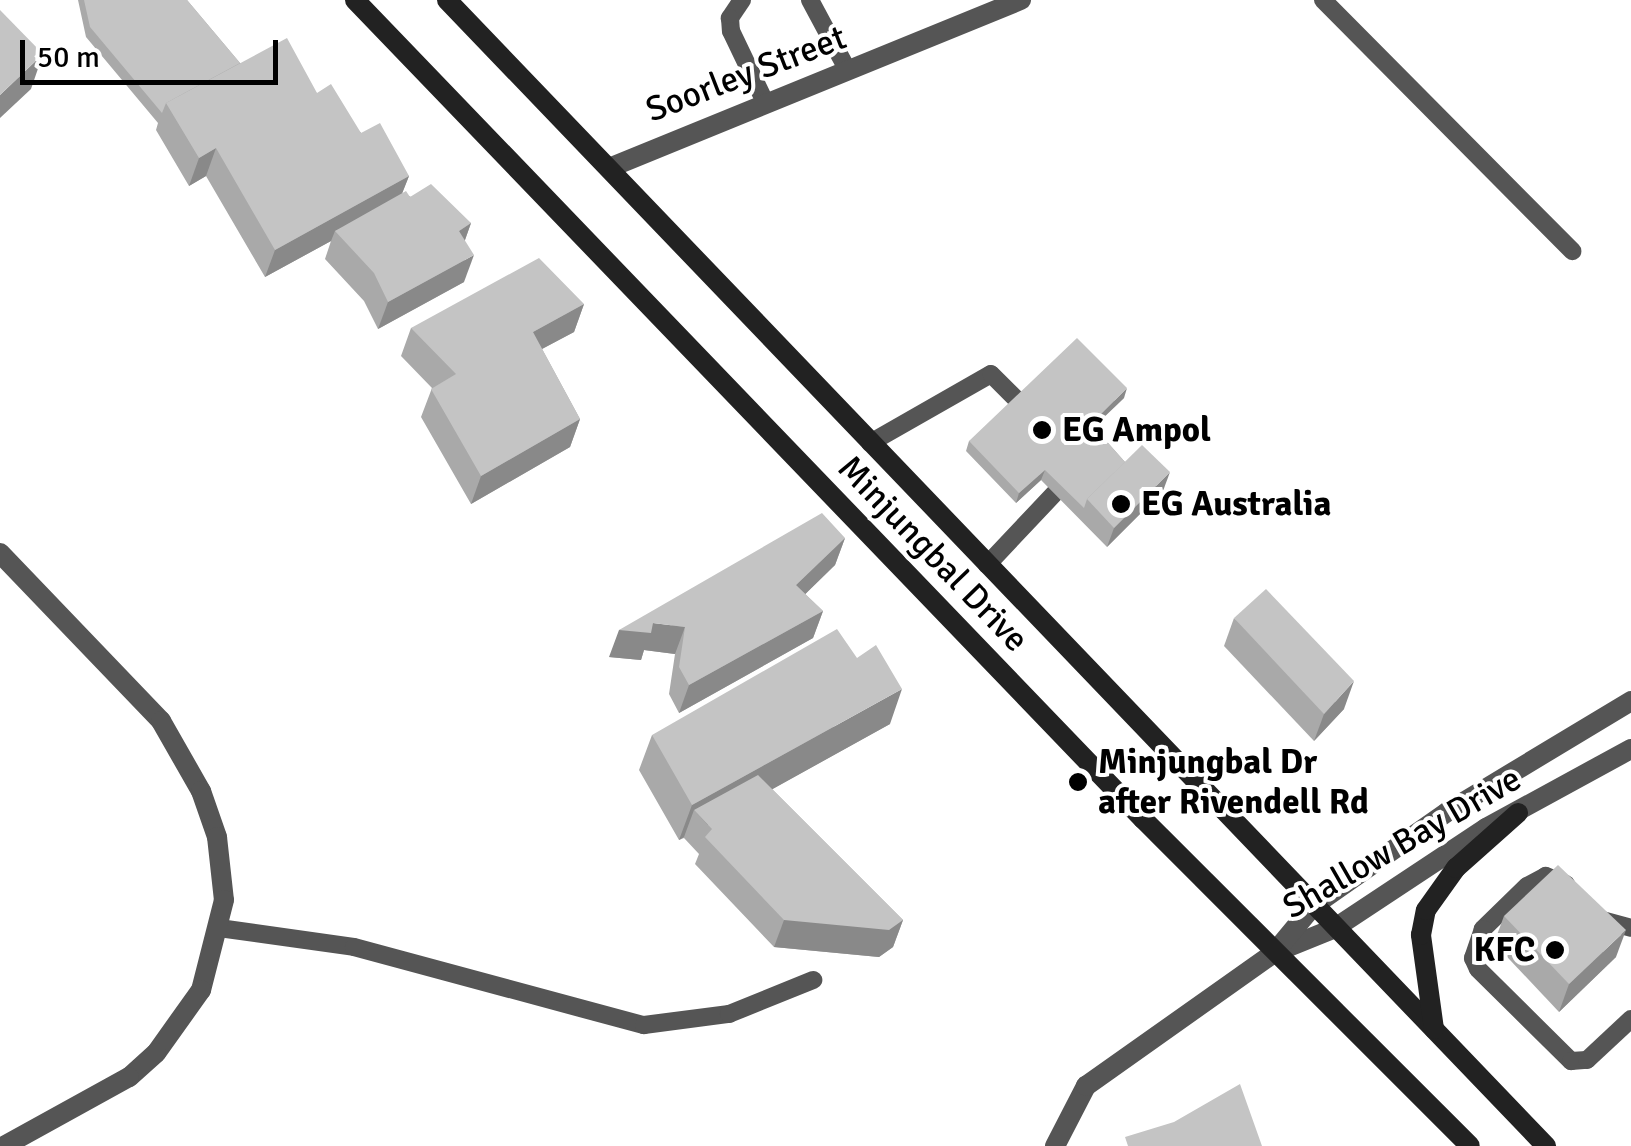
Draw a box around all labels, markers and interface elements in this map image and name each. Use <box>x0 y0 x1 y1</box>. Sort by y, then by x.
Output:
street label: Soorley Street <box>640 17 852 131</box>
scale bar <box>25 20 282 82</box>
text: 50 m <box>37 39 100 76</box>
place label: EG Ampol <box>1062 409 1211 451</box>
marker: EG Ampol <box>1031 419 1053 441</box>
street label: Minjungbal Drive <box>829 447 1037 661</box>
place label: EG Australia <box>1141 483 1331 525</box>
marker: EG Australia <box>1110 493 1132 515</box>
place label: Minjungbal Dr after Rivendell Rd <box>1098 741 1369 823</box>
street label: Shallow Bay Drive <box>1276 758 1528 928</box>
marker: Minjungbal Dr after Rivendell Rd <box>1067 771 1089 793</box>
place label: KFC <box>1474 929 1535 971</box>
marker: KFC <box>1544 939 1566 961</box>

